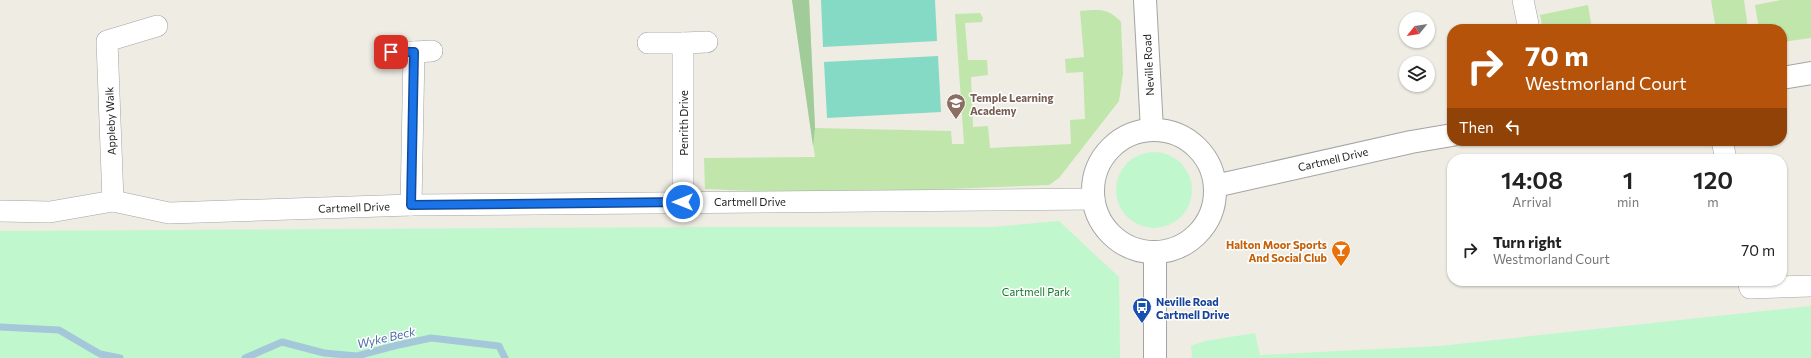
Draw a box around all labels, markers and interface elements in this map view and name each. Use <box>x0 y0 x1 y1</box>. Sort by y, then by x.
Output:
north arrow <box>1399 12 1435 48</box>
map controls <box>1399 12 1435 92</box>
street label: Neville Road <box>1140 34 1156 96</box>
pin <box>374 35 408 69</box>
text: 70 m <box>1525 38 1589 72</box>
icon: right <box>1459 40 1511 92</box>
icon: arrive <box>380 41 402 63</box>
button: layers <box>1399 56 1435 92</box>
text: Westmorland Court <box>1525 72 1687 94</box>
street label: Appleby Walk <box>102 86 118 155</box>
street label: Penrith Drive <box>677 90 690 156</box>
place label: Temple Learning Academy <box>970 91 1053 117</box>
school or university icon: Temple Learning Academy <box>945 92 967 120</box>
icon: left <box>1502 116 1524 138</box>
text: Then <box>1459 118 1494 136</box>
street label: Cartmell Drive <box>1297 145 1370 173</box>
text: 14:08 <box>1501 165 1563 194</box>
text: 1 <box>1623 165 1633 194</box>
text: 120 <box>1693 165 1733 194</box>
position arrow <box>662 181 704 223</box>
text: Arrival <box>1512 194 1552 210</box>
text: min <box>1617 194 1639 210</box>
text: m <box>1707 194 1719 210</box>
street label: Cartmell Drive <box>714 195 786 208</box>
street label: Cartmell Drive <box>318 199 390 215</box>
text: Turn right <box>1493 233 1562 251</box>
place label: Halton Moor Sports And Social Club <box>1226 238 1327 264</box>
bar icon: Halton Moor Sports And Social Club <box>1330 239 1352 267</box>
icon: right <box>1459 239 1481 261</box>
text: 70 m <box>1741 241 1775 259</box>
text: Westmorland Court <box>1493 251 1610 267</box>
park label: Cartmell Park <box>1002 285 1070 298</box>
place label: Neville Road Cartmell Drive <box>1156 295 1229 321</box>
bus stop icon: Neville Road Cartmell Drive <box>1131 296 1153 324</box>
water label: Wyke Beck <box>355 323 417 351</box>

